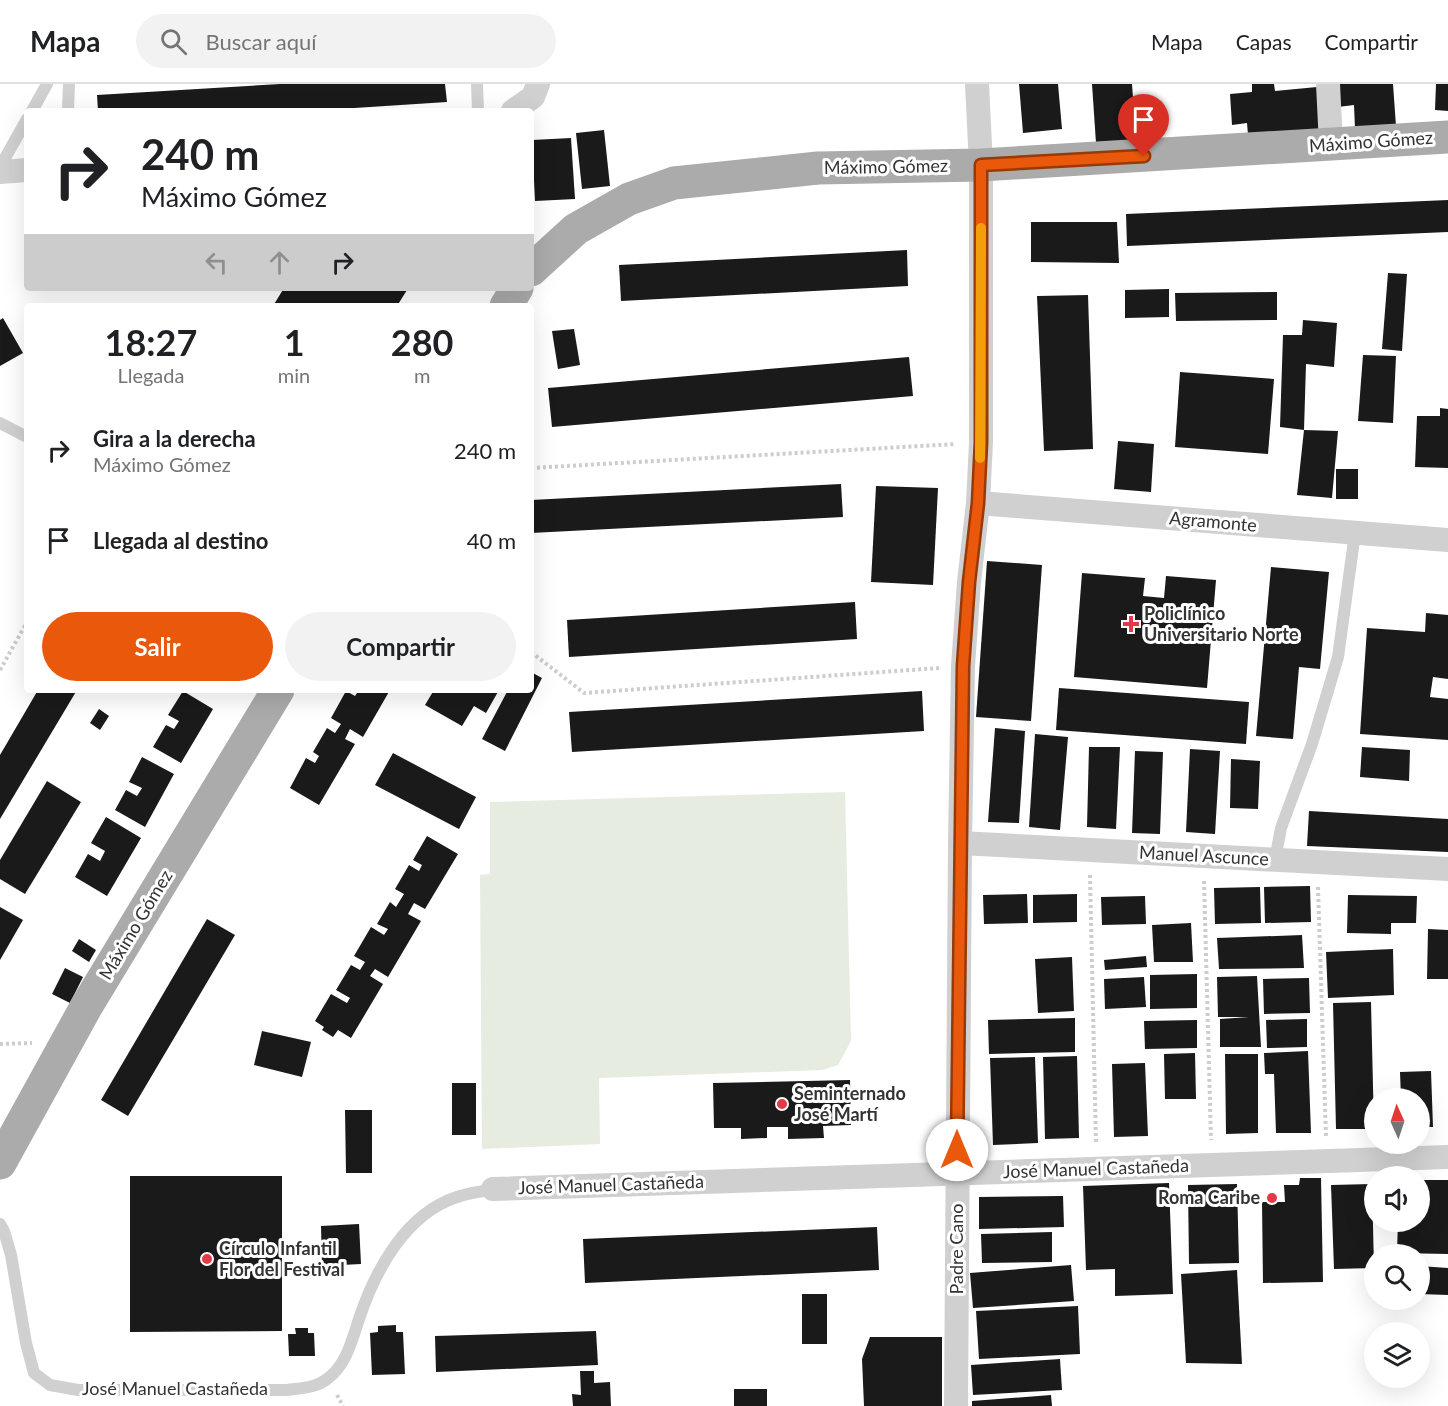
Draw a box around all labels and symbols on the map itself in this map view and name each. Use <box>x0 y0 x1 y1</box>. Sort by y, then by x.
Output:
pin <box>1118 94 1169 156</box>
street label: Máximo Gómez <box>1308 126 1434 156</box>
street label: Máximo Gómez <box>824 154 948 178</box>
street label: Agramonte <box>1168 506 1258 536</box>
place label: Policlínico Universitario Norte <box>1144 602 1299 645</box>
marker: Policlínico Universitario Norte <box>1122 615 1140 633</box>
street label: Manuel Ascunce <box>1139 841 1269 869</box>
street label: Máximo Gómez <box>94 866 177 983</box>
place label: Seminternado José Martí <box>794 1082 906 1125</box>
north arrow <box>1364 1088 1430 1154</box>
marker: Seminternado José Martí <box>775 1097 789 1111</box>
position arrow <box>925 1118 989 1182</box>
street label: José Manuel Castañeda <box>1003 1154 1189 1182</box>
street label: José Manuel Castañeda <box>518 1170 704 1198</box>
place label: Roma Caribe <box>1158 1186 1260 1208</box>
marker: Roma Caribe <box>1265 1191 1279 1205</box>
street label: Padre Cano <box>945 1203 967 1295</box>
place label: Círculo Infantil Flor del Festival <box>219 1237 345 1280</box>
marker: Círculo Infantil Flor del Festival <box>200 1252 214 1266</box>
street label: José Manuel Castañeda <box>82 1377 268 1399</box>

